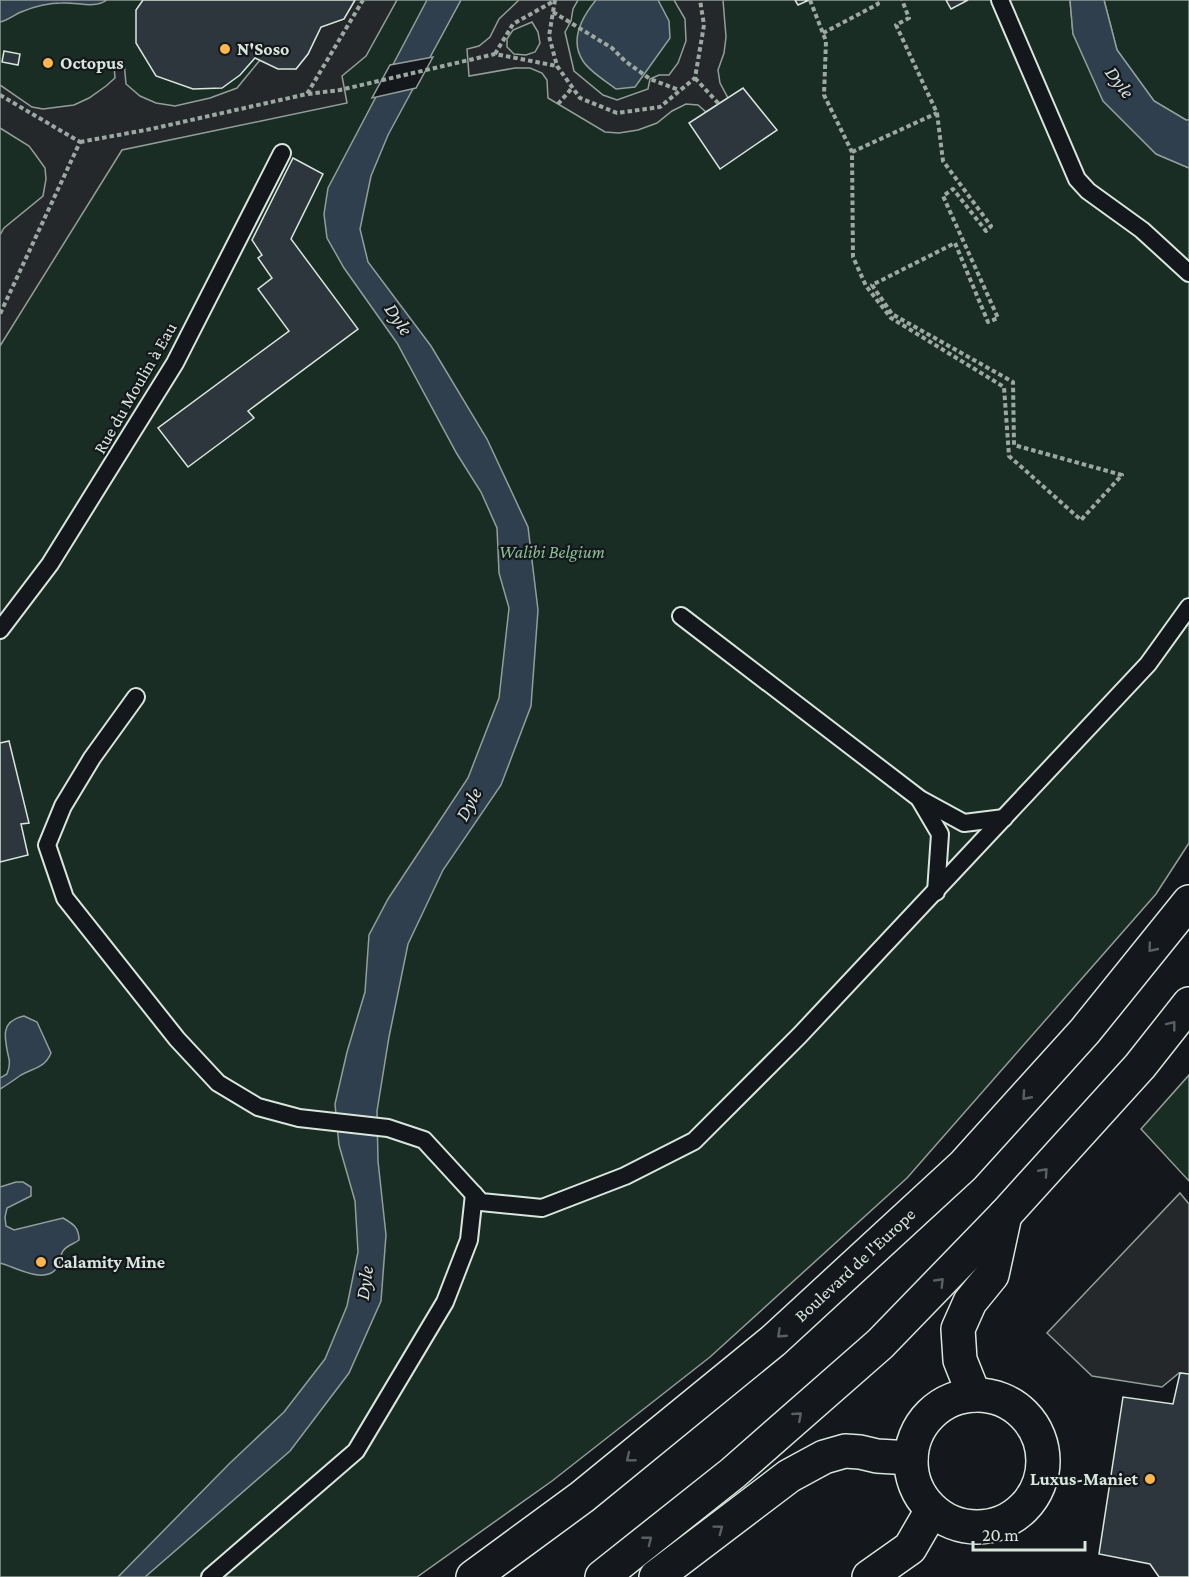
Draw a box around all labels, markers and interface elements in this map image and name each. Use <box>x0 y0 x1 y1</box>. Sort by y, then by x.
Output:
place label: N'Soso <box>237 39 289 59</box>
marker: N'Soso <box>218 42 232 56</box>
place label: Octopus <box>60 53 124 73</box>
marker: Octopus <box>41 56 55 70</box>
water label: Dyle <box>1100 62 1139 103</box>
water label: Dyle <box>380 299 418 340</box>
street label: Rue du Moulin à Eau <box>89 318 181 457</box>
park label: Walibi Belgium <box>499 542 605 562</box>
water label: Dyle <box>450 783 487 825</box>
one-way arrow <box>1149 941 1160 952</box>
one-way arrow <box>1165 1021 1176 1032</box>
one-way arrow <box>1022 1089 1033 1100</box>
one-way arrow <box>1037 1168 1048 1179</box>
street label: Boulevard de l'Europe <box>791 1204 919 1326</box>
place label: Calamity Mine <box>53 1252 165 1272</box>
marker: Calamity Mine <box>34 1255 48 1269</box>
water label: Dyle <box>351 1264 378 1302</box>
one-way arrow <box>932 1279 943 1290</box>
one-way arrow <box>777 1327 787 1338</box>
one-way arrow <box>791 1412 802 1423</box>
one-way arrow <box>626 1451 637 1462</box>
place label: Luxus-Maniet <box>1030 1469 1139 1489</box>
marker: Luxus-Maniet <box>1143 1472 1157 1486</box>
scale bar <box>973 1514 1086 1552</box>
one-way arrow <box>713 1525 724 1536</box>
text: 20 m <box>982 1525 1019 1545</box>
one-way arrow <box>641 1537 652 1548</box>

